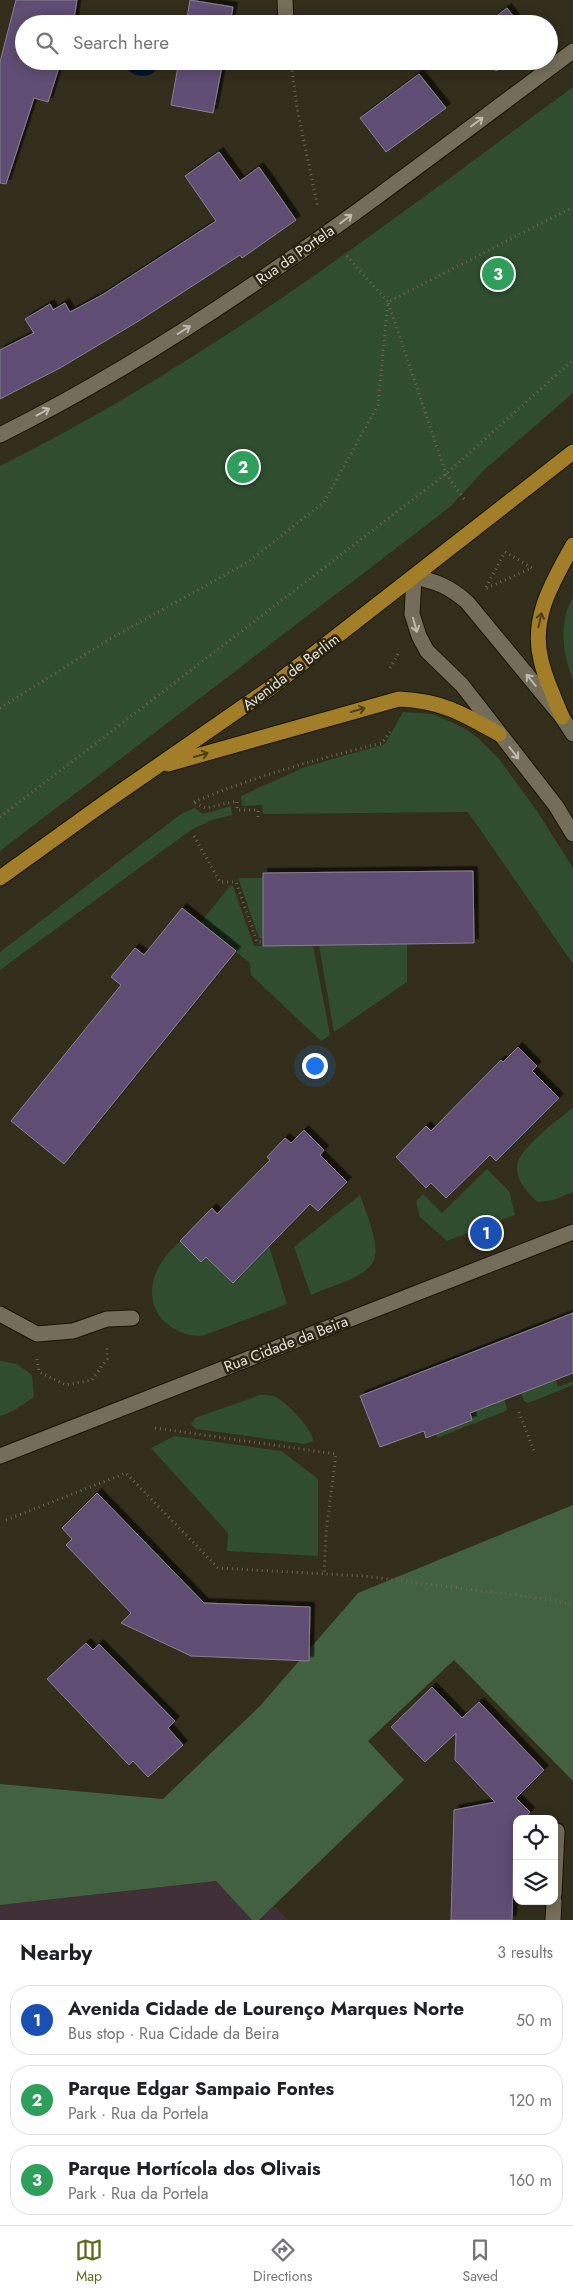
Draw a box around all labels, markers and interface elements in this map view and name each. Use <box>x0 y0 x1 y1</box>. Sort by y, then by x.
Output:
search box <box>15 15 558 70</box>
icon: search <box>33 29 61 57</box>
text: Search here <box>73 29 169 56</box>
one-way arrow <box>470 117 484 127</box>
one-way arrow <box>339 213 352 224</box>
street label: Rua da Portela <box>251 220 339 290</box>
pin: 3 <box>482 255 514 293</box>
one-way arrow <box>176 325 190 335</box>
one-way arrow <box>36 407 50 417</box>
pin: 2 <box>227 448 259 486</box>
one-way arrow <box>536 613 545 629</box>
one-way arrow <box>411 617 421 633</box>
street label: Avenida de Berlim <box>238 628 344 716</box>
one-way arrow <box>526 673 537 686</box>
one-way arrow <box>349 705 365 715</box>
one-way arrow <box>509 746 519 760</box>
one-way arrow <box>193 749 209 759</box>
your location <box>302 1053 328 1079</box>
pin: 1 <box>470 1214 502 1252</box>
street label: Rua Cidade da Beira <box>221 1310 351 1378</box>
map controls <box>513 1815 558 1905</box>
button: locate <box>513 1815 558 1860</box>
button: layers <box>513 1860 558 1905</box>
text: Nearby <box>20 1938 92 1968</box>
text: 3 results <box>497 1941 553 1964</box>
text: Avenida Cidade de Lourenço Marques Norte <box>68 1995 464 2022</box>
text: 1 <box>33 2009 41 2032</box>
text: 50 m <box>516 2009 552 2032</box>
text: Bus stop · Rua Cidade da Beira <box>68 2022 279 2045</box>
text: Parque Edgar Sampaio Fontes <box>68 2075 334 2102</box>
text: 2 <box>32 2089 42 2112</box>
text: 120 m <box>509 2089 552 2112</box>
text: Park · Rua da Portela <box>68 2102 208 2125</box>
text: Parque Hortícola dos Olivais <box>68 2155 321 2182</box>
text: 3 <box>32 2169 42 2192</box>
text: 160 m <box>509 2169 552 2192</box>
text: Park · Rua da Portela <box>68 2182 208 2205</box>
tab: Map <box>75 2236 103 2286</box>
tab: Directions <box>253 2236 312 2286</box>
tab: Saved <box>462 2236 498 2286</box>

